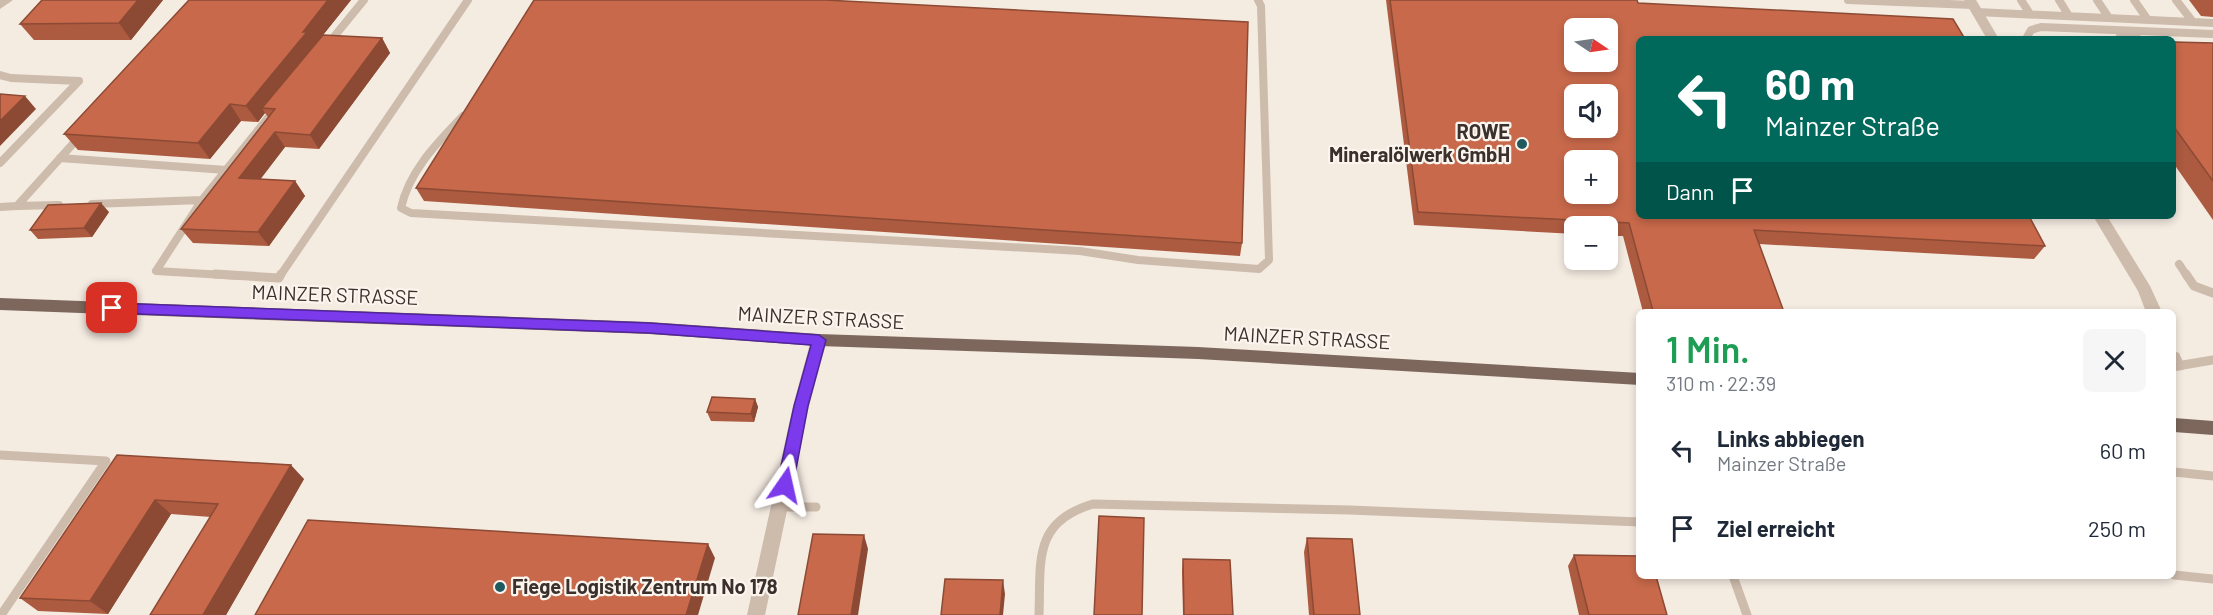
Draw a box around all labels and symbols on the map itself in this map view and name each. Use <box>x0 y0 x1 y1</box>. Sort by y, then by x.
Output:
north arrow <box>1564 18 1618 72</box>
place label: ROWE Mineralölwerk GmbH <box>1329 119 1510 166</box>
marker: ROWE Mineralölwerk GmbH <box>1515 137 1529 151</box>
street label: MAINZER STRASSE <box>251 279 419 309</box>
pin <box>86 282 137 333</box>
street label: MAINZER STRASSE <box>737 301 905 333</box>
street label: MAINZER STRASSE <box>1223 321 1391 353</box>
position arrow <box>753 453 817 517</box>
place label: Fiege Logistik Zentrum No 178 <box>512 574 778 598</box>
marker: Fiege Logistik Zentrum No 178 <box>493 580 507 594</box>

